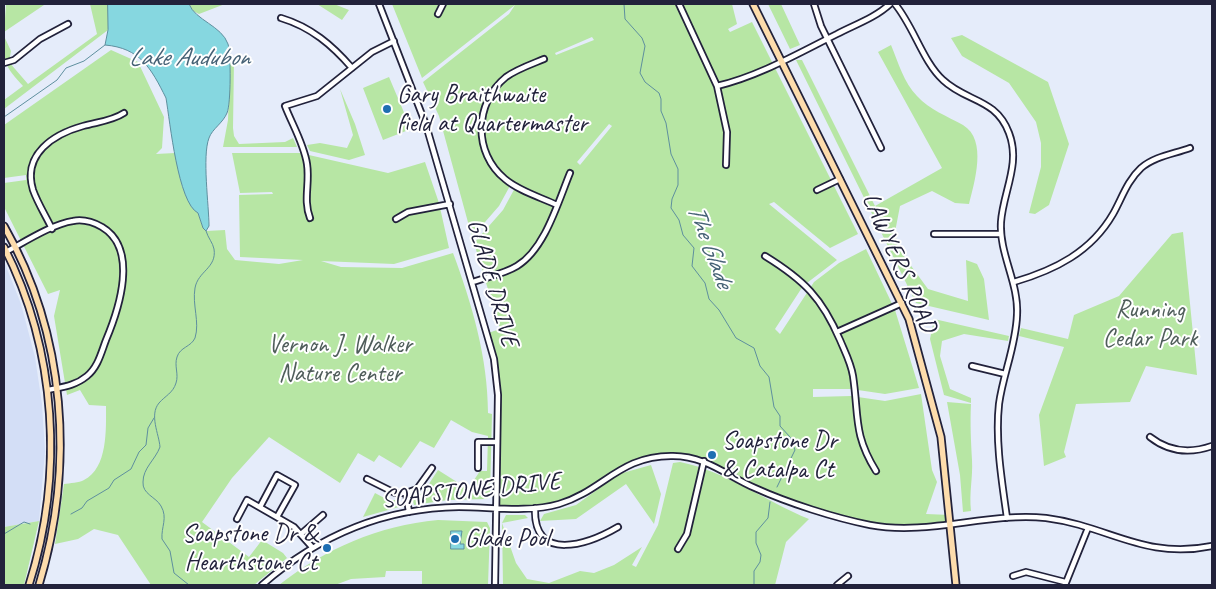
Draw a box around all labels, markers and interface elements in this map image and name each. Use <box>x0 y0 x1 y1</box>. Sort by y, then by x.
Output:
water label: Lake Audubon <box>128 42 250 74</box>
place label: Gary Braithwaite field at Quartermaster <box>397 80 587 139</box>
marker: Gary Braithwaite field at Quartermaster <box>381 103 393 115</box>
street label: LAWYERS ROAD <box>855 189 943 337</box>
water label: The Glade <box>679 200 739 292</box>
street label: GLADE DRIVE <box>460 216 524 350</box>
park label: Running Cedar Park <box>1103 295 1197 354</box>
park label: Vernon J. Walker Nature Center <box>268 330 412 389</box>
place label: Soapstone Dr & Catalpa Ct <box>722 426 837 485</box>
marker: Soapstone Dr & Catalpa Ct <box>706 449 718 461</box>
street label: SOAPSTONE DRIVE <box>380 467 562 515</box>
place label: Soapstone Dr & Hearthstone Ct <box>182 519 317 578</box>
place label: Glade Pool <box>465 524 549 554</box>
marker: Glade Pool <box>449 533 461 545</box>
marker: Soapstone Dr & Hearthstone Ct <box>321 542 333 554</box>

